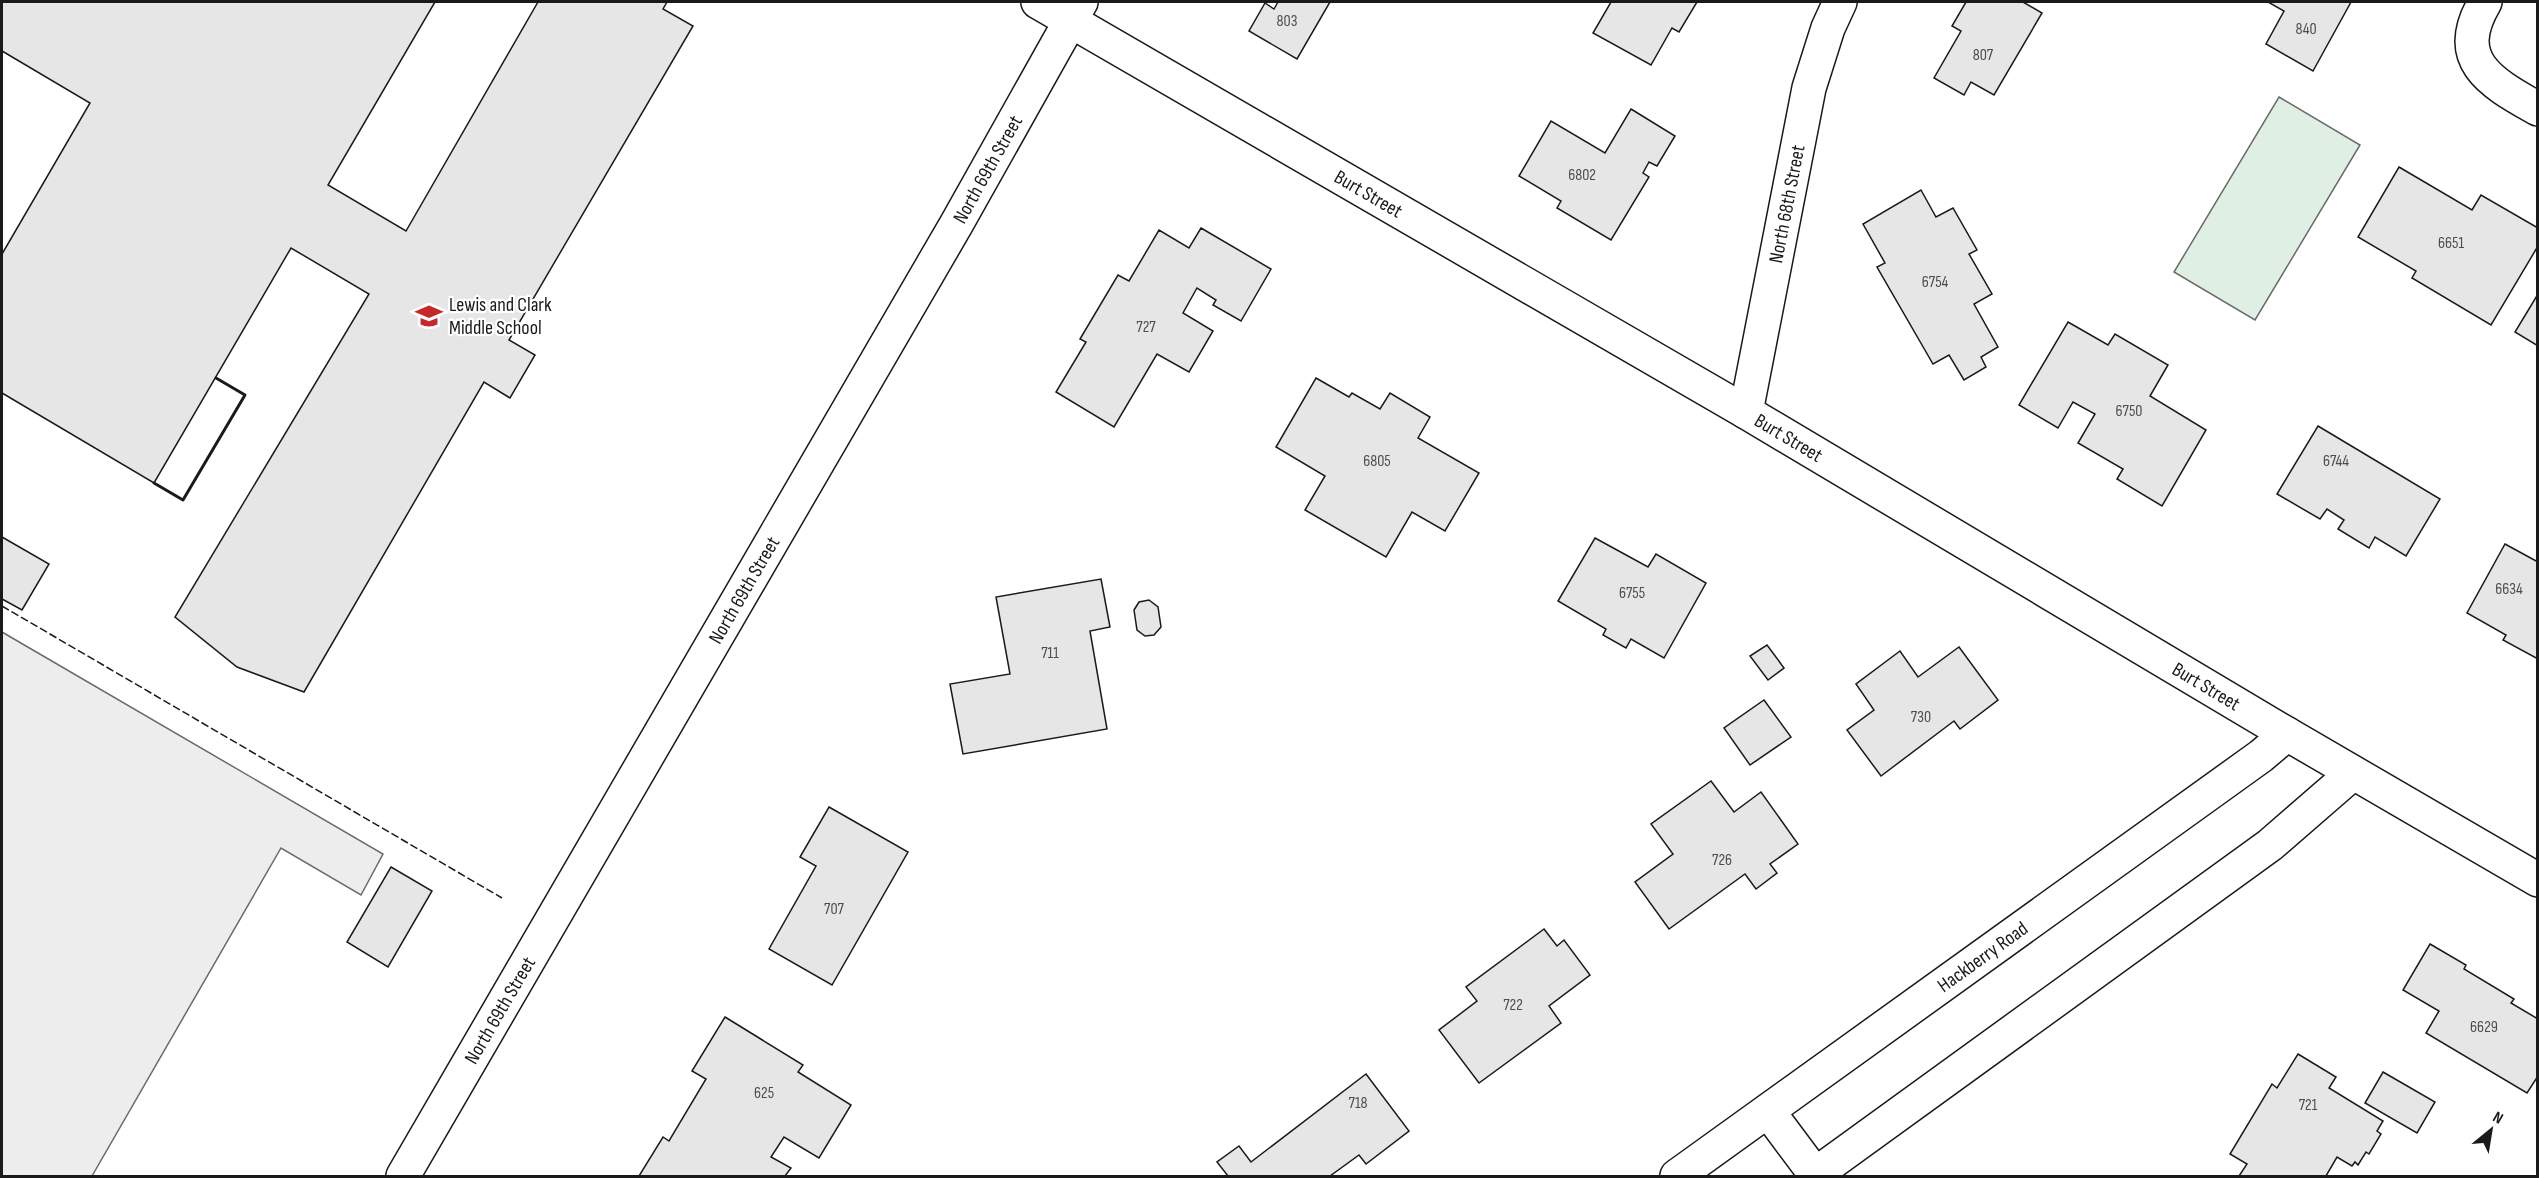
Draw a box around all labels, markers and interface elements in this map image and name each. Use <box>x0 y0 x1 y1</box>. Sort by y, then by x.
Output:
house number: 803 <box>1277 12 1297 31</box>
house number: 840 <box>2295 20 2317 39</box>
house number: 807 <box>1973 46 1994 65</box>
street label: North 69th Street <box>948 111 1028 228</box>
street label: North 68th Street <box>1764 143 1811 265</box>
street label: Burt Street <box>1330 165 1406 223</box>
house number: 6802 <box>1568 166 1596 185</box>
house number: 6651 <box>2438 234 2464 253</box>
house number: 6754 <box>1922 273 1949 292</box>
place label: Lewis and Clark Middle School <box>449 293 552 340</box>
school or university icon: Lewis and Clark Middle School <box>414 301 444 331</box>
house number: 727 <box>1136 318 1156 337</box>
house number: 6750 <box>2116 402 2142 421</box>
street label: Burt Street <box>1750 409 1827 468</box>
house number: 6805 <box>1363 452 1391 471</box>
house number: 6744 <box>2323 452 2349 471</box>
street label: North 69th Street <box>704 532 785 648</box>
house number: 6634 <box>2495 580 2523 599</box>
house number: 6755 <box>1619 584 1645 603</box>
house number: 711 <box>1041 644 1059 663</box>
street label: Burt Street <box>2168 657 2244 716</box>
house number: 730 <box>1911 708 1931 727</box>
house number: 726 <box>1712 851 1732 870</box>
house number: 707 <box>824 900 845 919</box>
street label: Hackberry Road <box>1933 917 2033 998</box>
street label: North 69th Street <box>460 953 541 1068</box>
house number: 722 <box>1503 996 1523 1015</box>
house number: 6629 <box>2470 1018 2498 1037</box>
house number: 625 <box>754 1084 774 1103</box>
house number: 718 <box>1348 1094 1368 1113</box>
house number: 721 <box>2299 1096 2318 1115</box>
north arrow <box>2461 1100 2521 1160</box>
text: N <box>2489 1108 2506 1129</box>

